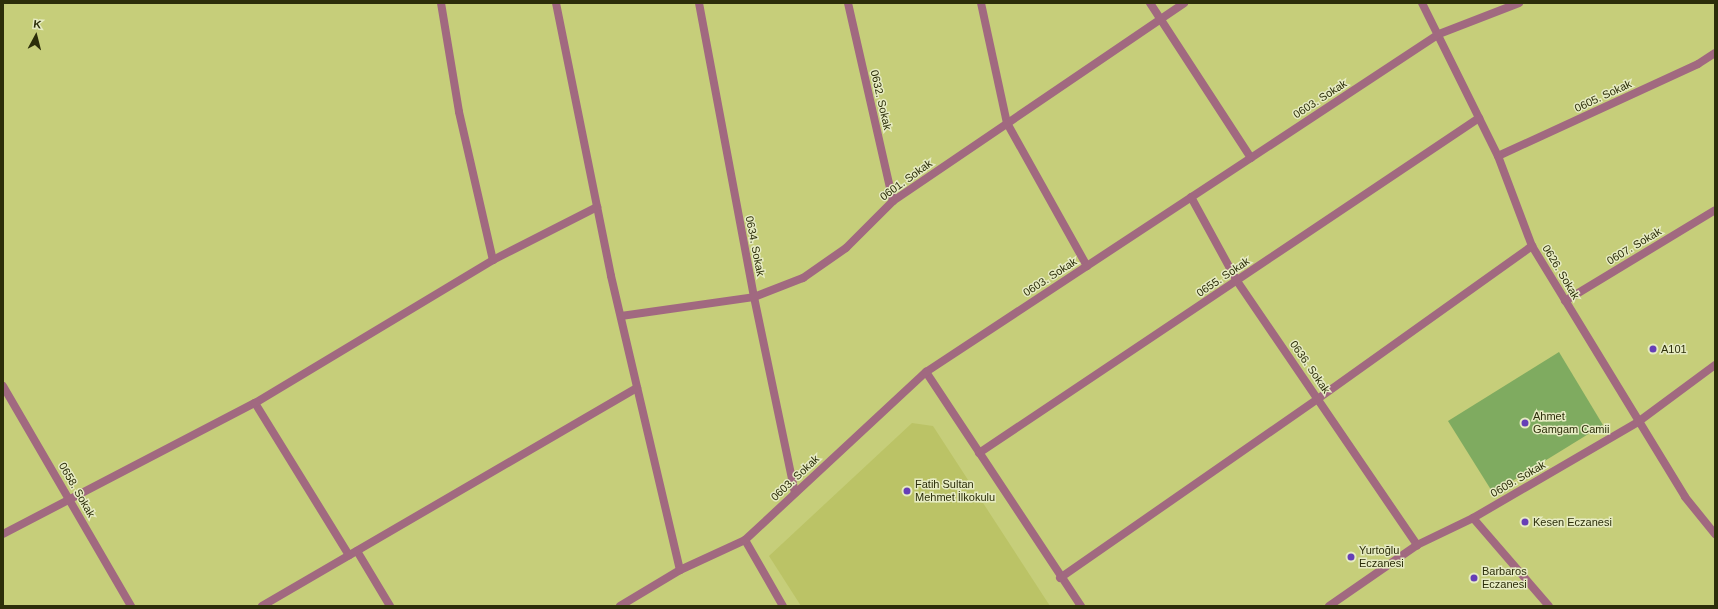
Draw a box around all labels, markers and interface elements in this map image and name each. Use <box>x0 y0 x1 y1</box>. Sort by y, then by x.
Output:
north arrow <box>16 16 56 56</box>
text: K <box>33 18 42 31</box>
street label: 0632. Sokak <box>868 69 894 131</box>
street label: 0603. Sokak <box>1291 77 1349 121</box>
street label: 0605. Sokak <box>1572 77 1634 115</box>
street label: 0601. Sokak <box>877 157 935 203</box>
street label: 0634. Sokak <box>743 215 767 277</box>
street label: 0607. Sokak <box>1604 225 1664 267</box>
street label: 0626. Sokak <box>1540 242 1582 302</box>
street label: 0655. Sokak <box>1194 254 1252 300</box>
street label: 0603. Sokak <box>1021 255 1079 299</box>
street label: 0636. Sokak <box>1287 338 1333 396</box>
place label: A101 <box>1661 342 1687 356</box>
marker: A101 <box>1648 344 1658 354</box>
place label: Ahmet Gamgam Camii <box>1533 410 1609 436</box>
marker: Ahmet Gamgam Camii <box>1520 418 1530 428</box>
street label: 0603. Sokak <box>768 452 822 504</box>
street label: 0609. Sokak <box>1488 458 1548 500</box>
street label: 0658. Sokak <box>56 460 98 520</box>
place label: Fatih Sultan Mehmet İlkokulu <box>915 478 995 504</box>
marker: Fatih Sultan Mehmet İlkokulu <box>902 486 912 496</box>
place label: Kesen Eczanesi <box>1533 515 1612 529</box>
marker: Kesen Eczanesi <box>1520 517 1530 527</box>
place label: Yurtoğlu Eczanesi <box>1359 544 1404 570</box>
marker: Yurtoğlu Eczanesi <box>1346 552 1356 562</box>
place label: Barbaros Eczanesi <box>1482 565 1527 591</box>
marker: Barbaros Eczanesi <box>1469 573 1479 583</box>

